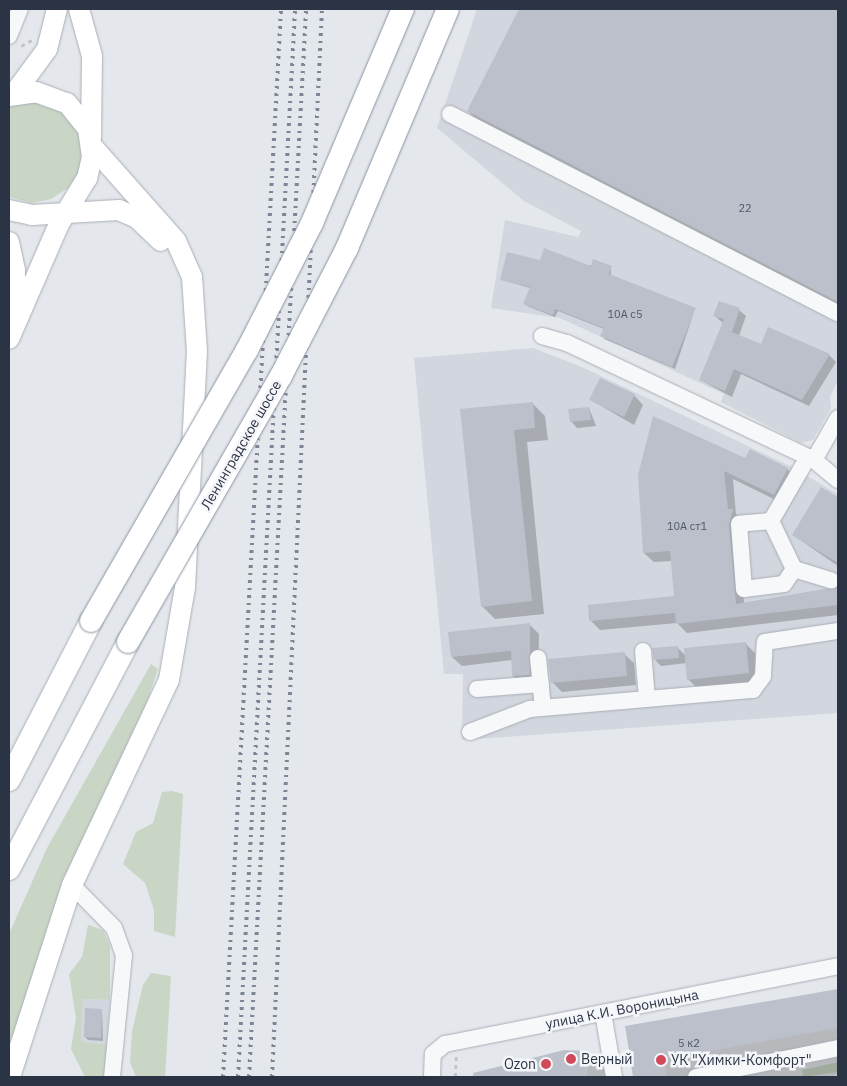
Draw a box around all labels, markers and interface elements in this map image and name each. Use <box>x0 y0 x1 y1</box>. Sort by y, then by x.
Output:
house number: 22 <box>738 201 752 215</box>
house number: 10А с5 <box>608 307 642 321</box>
street label: Ленинградское шоссе <box>197 377 285 513</box>
house number: 10A ст1 <box>667 519 707 533</box>
street label: улица К.И. Вороницына <box>544 986 700 1032</box>
house number: 5 к2 <box>678 1036 700 1050</box>
place label: Верный <box>581 1051 633 1067</box>
place label: УК "Химки-Комфорт" <box>671 1052 812 1068</box>
marker: Верный <box>565 1053 577 1065</box>
marker: УК "Химки-Комфорт" <box>655 1054 667 1066</box>
place label: Ozon <box>504 1056 536 1072</box>
marker: Ozon <box>540 1058 552 1070</box>

